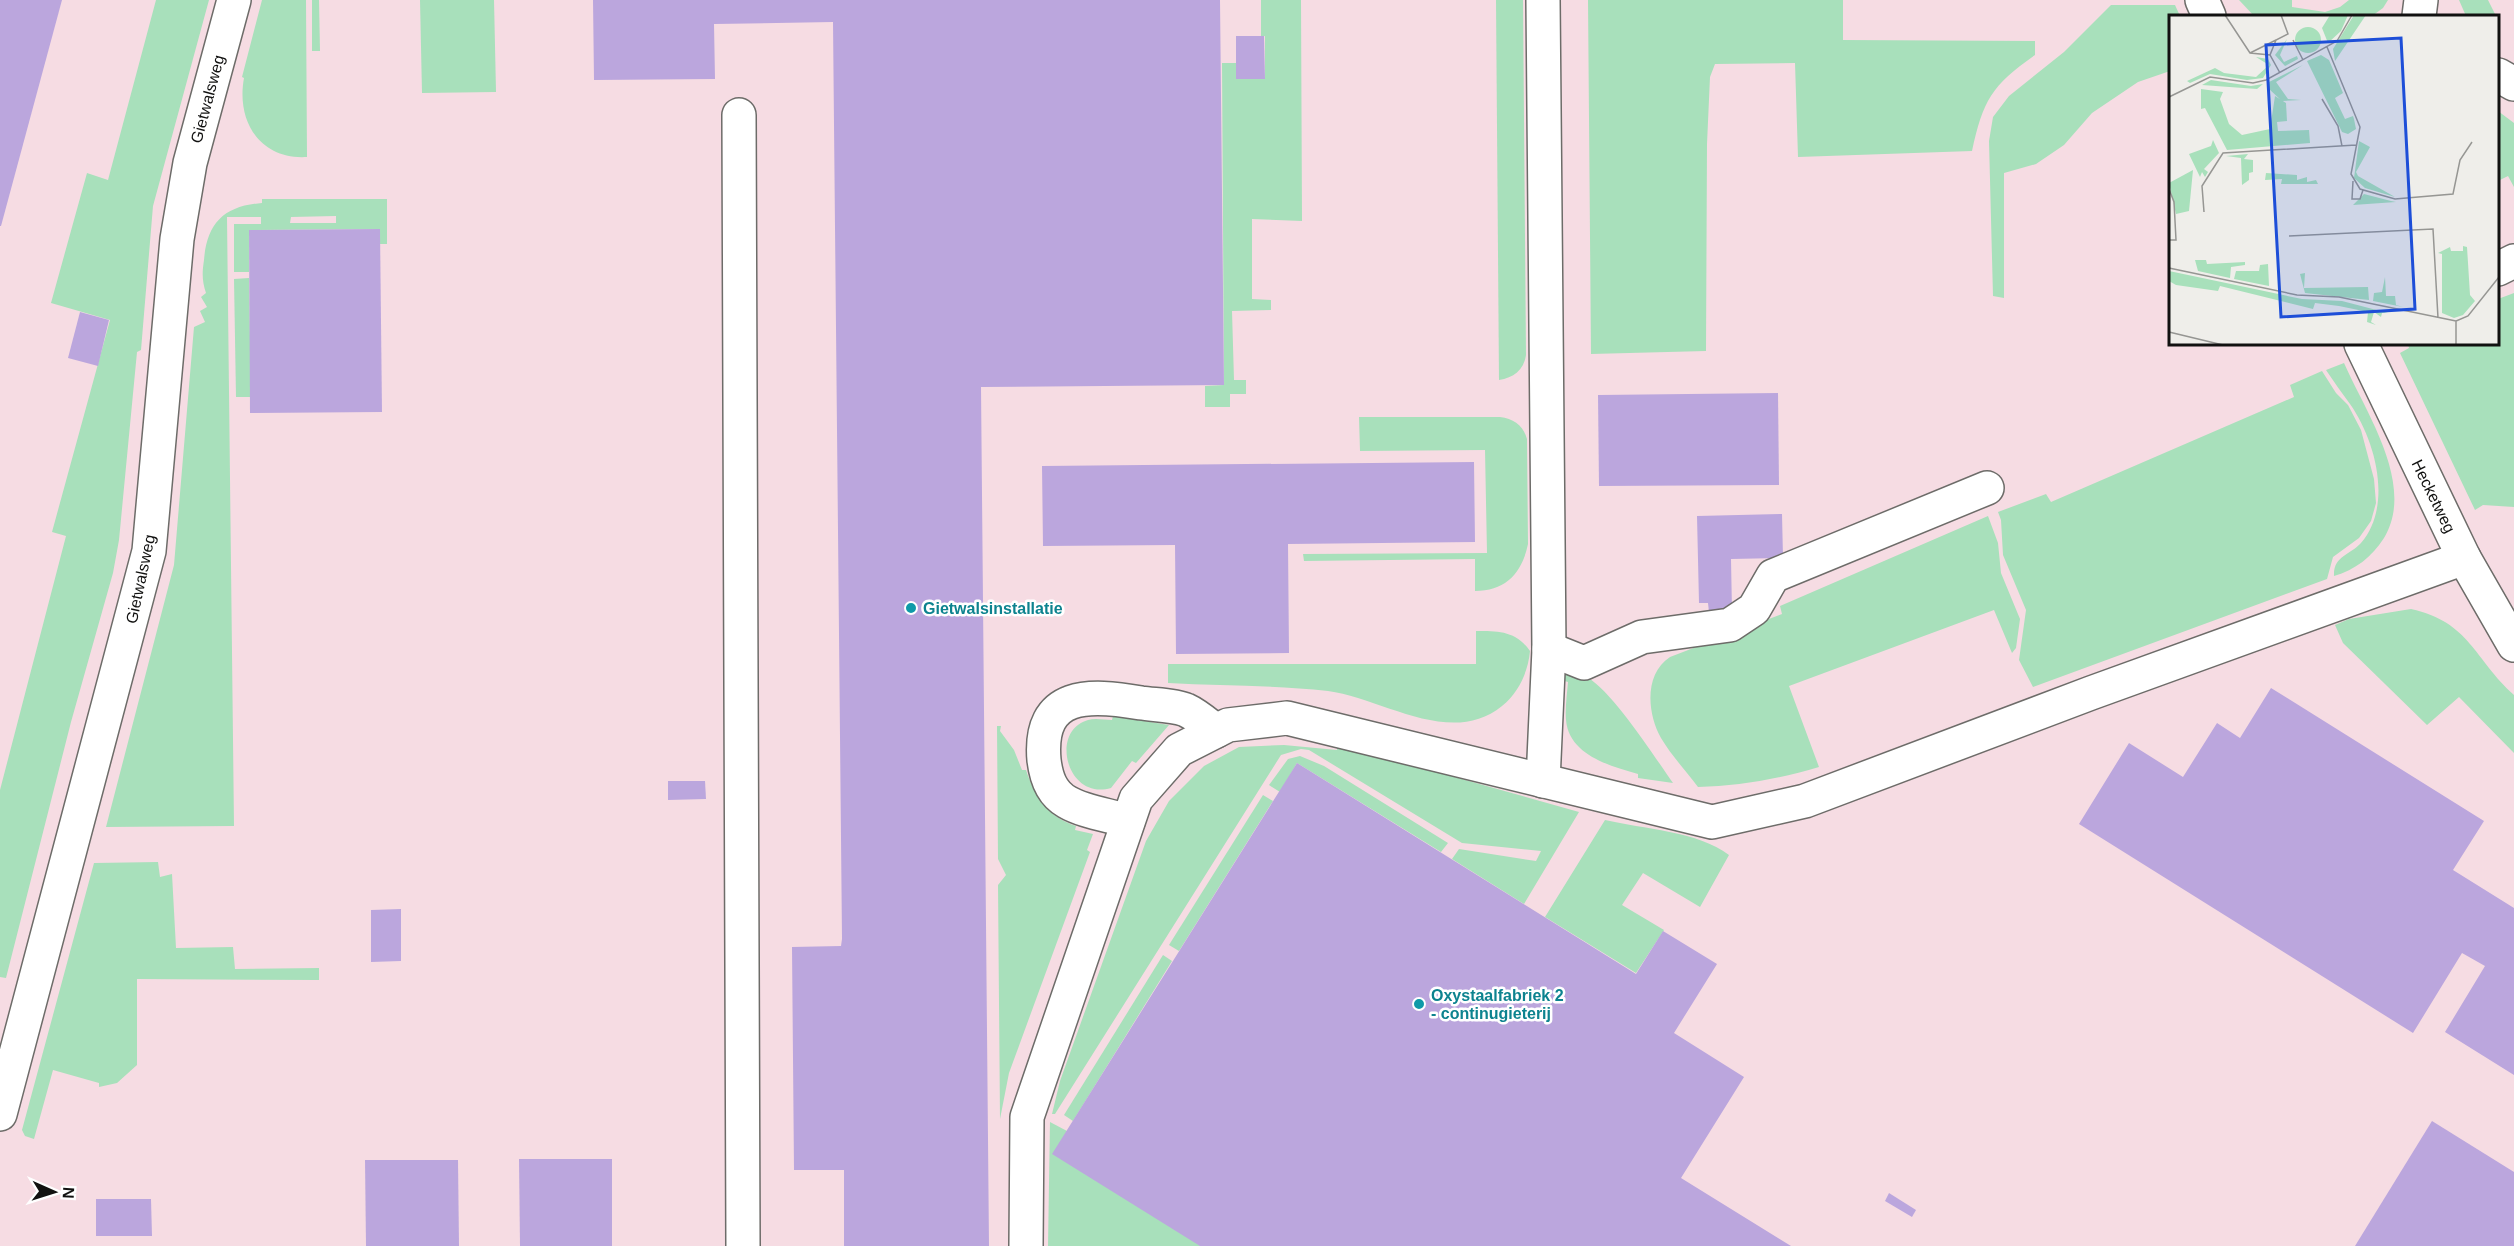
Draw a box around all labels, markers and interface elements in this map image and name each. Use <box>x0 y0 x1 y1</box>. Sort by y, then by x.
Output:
inset map <box>2169 15 2499 345</box>
street label: Gietwalsweg <box>188 53 227 145</box>
street label: Hecketweg <box>2409 457 2459 536</box>
street label: Gietwalsweg <box>123 533 158 625</box>
place label: Gietwalsinstallatie <box>923 600 1063 617</box>
marker: Gietwalsinstallatie <box>904 601 918 615</box>
place label: Oxystaalfabriek 2 - continugieterij <box>1431 987 1564 1022</box>
marker: Oxystaalfabriek 2 - continugieterij <box>1412 997 1426 1011</box>
north arrow <box>24 1162 84 1222</box>
text: N <box>60 1187 77 1199</box>

